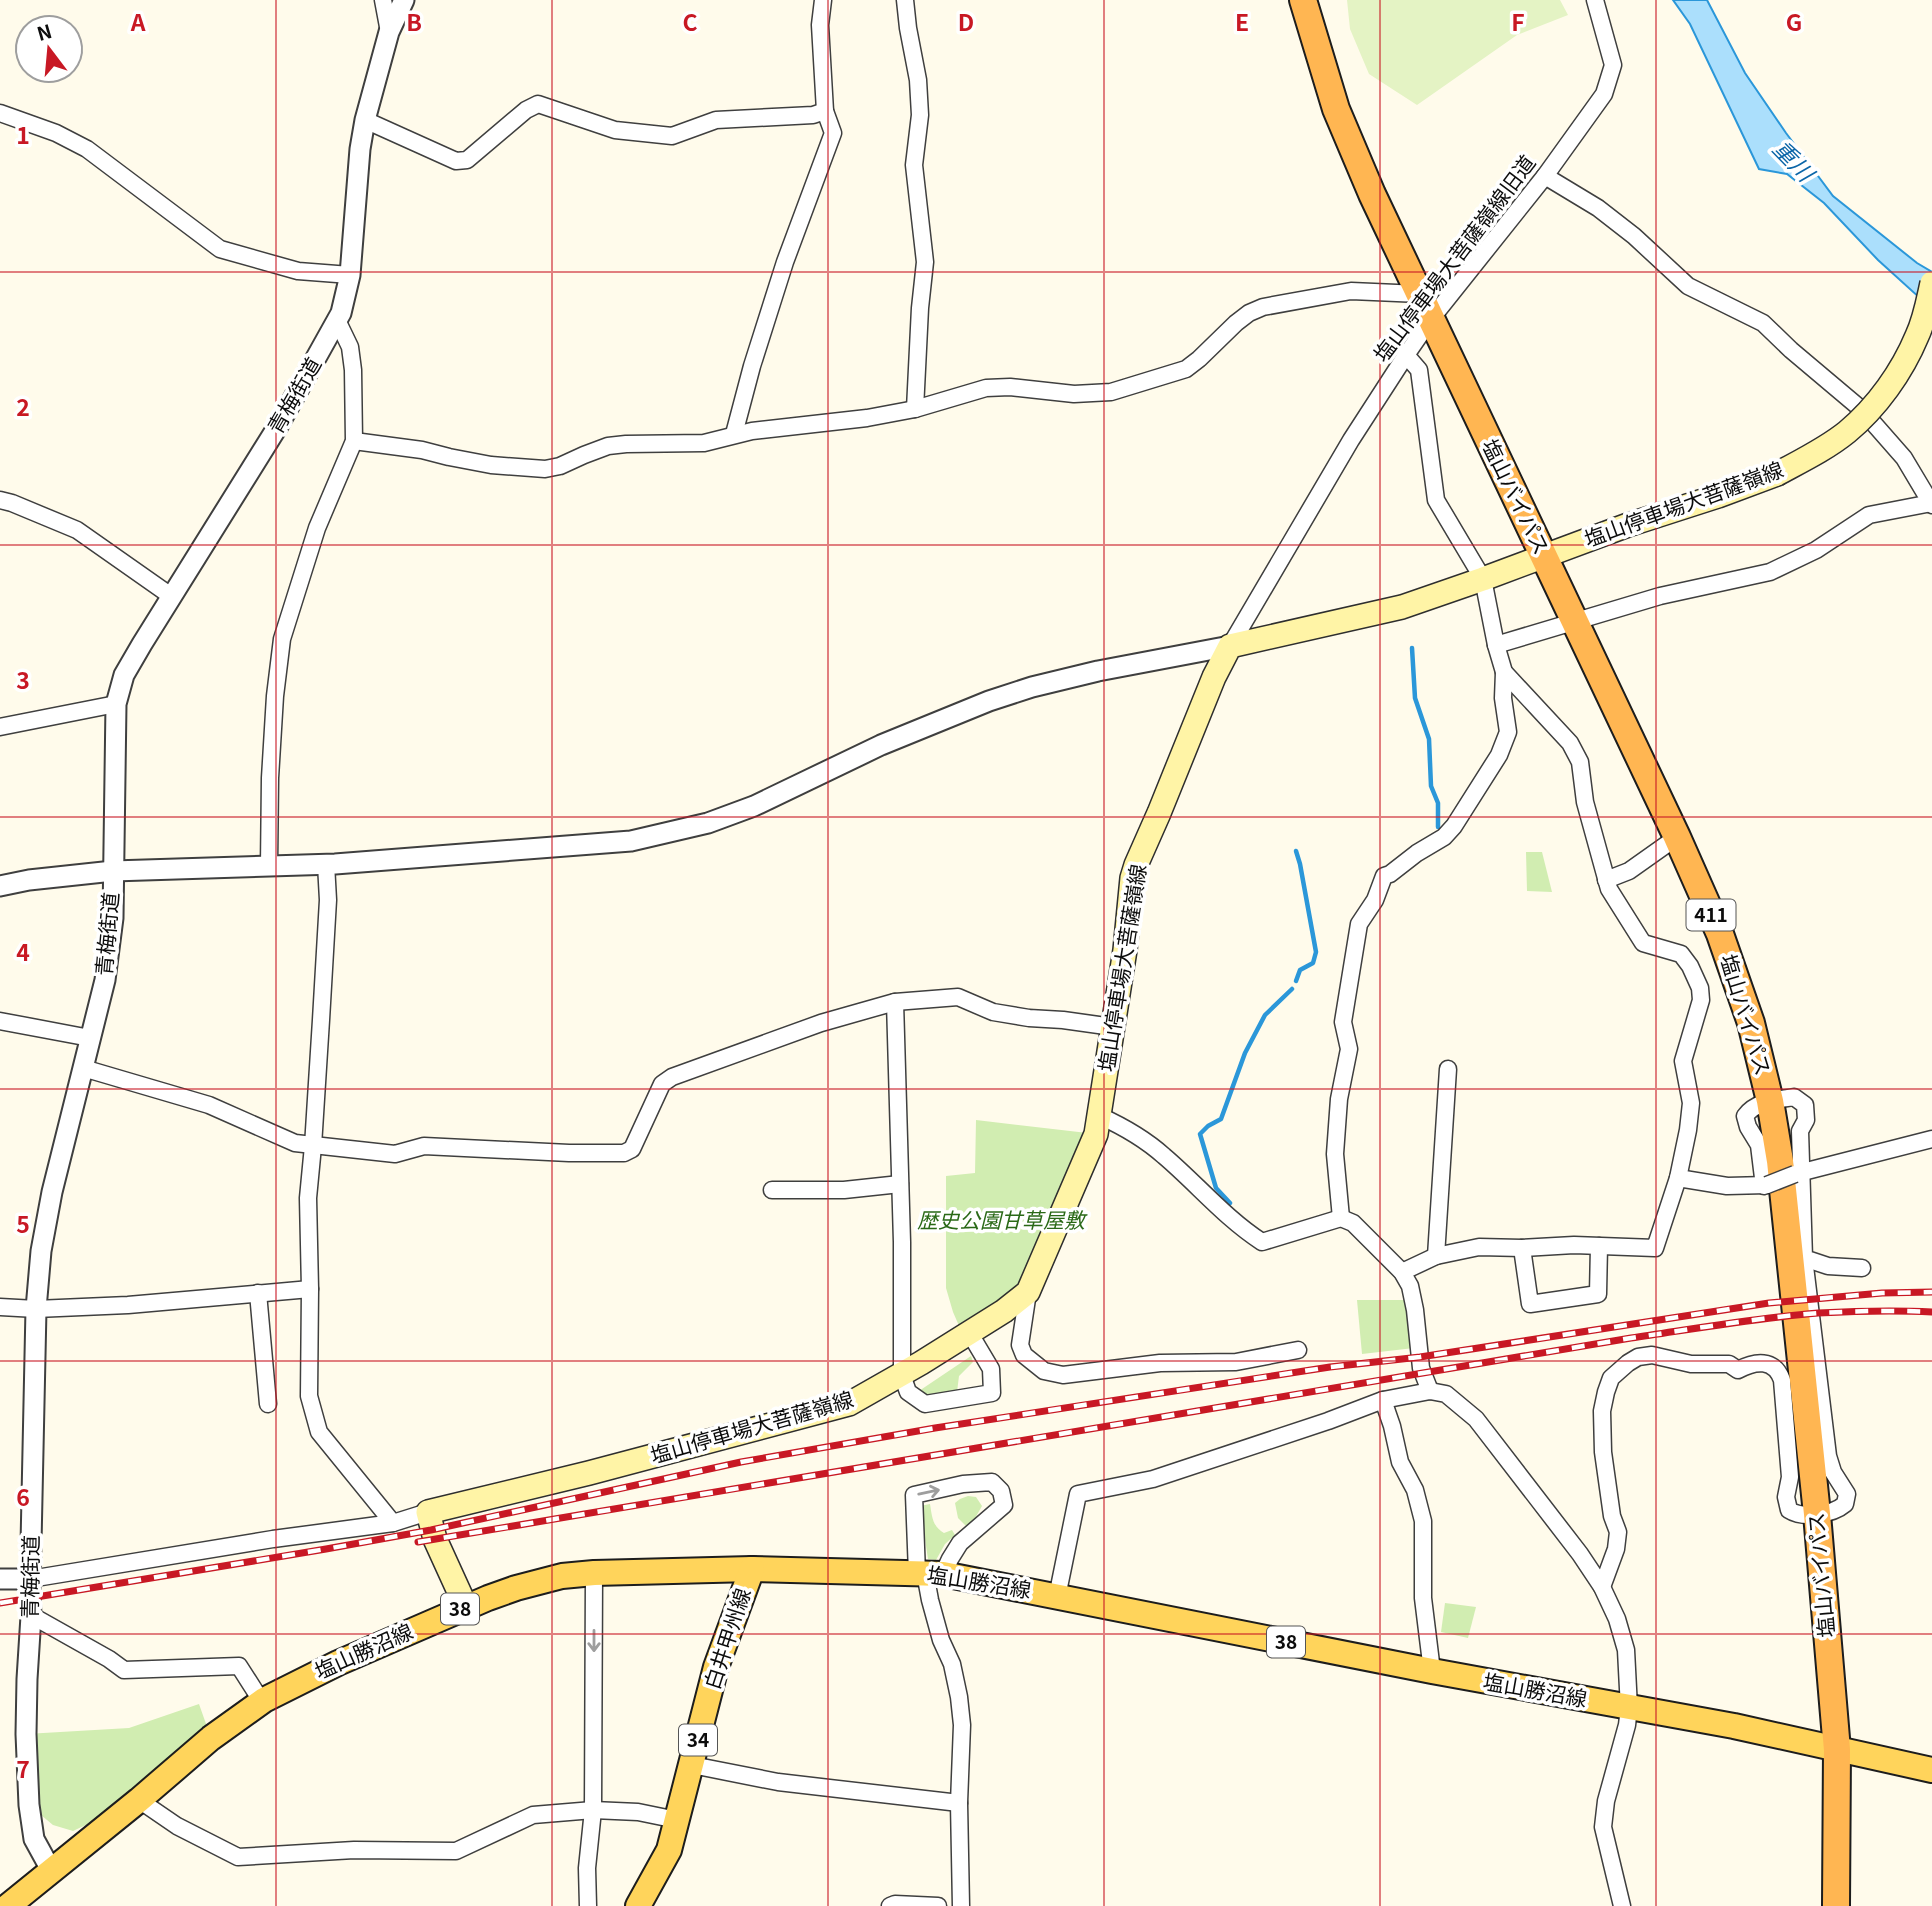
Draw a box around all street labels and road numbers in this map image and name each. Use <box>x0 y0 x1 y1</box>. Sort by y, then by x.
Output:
street label: 塩山停車場大菩薩嶺線旧道 <box>1366 148 1541 367</box>
street label: 青梅街道 <box>259 351 327 439</box>
street label: 塩山バイパス <box>1476 433 1558 559</box>
street label: 塩山停車場大菩薩嶺線 <box>1580 453 1787 553</box>
street label: 塩山停車場大菩薩嶺線 <box>1090 862 1152 1074</box>
street label: 青梅街道 <box>87 891 125 977</box>
road number: 411 <box>1686 900 1736 931</box>
street label: 塩山バイパス <box>1714 950 1780 1079</box>
street label: 塩山停車場大菩薩嶺線 <box>646 1383 857 1469</box>
street label: 塩山バイパス <box>1800 1511 1840 1639</box>
street label: 青梅街道 <box>13 1535 45 1619</box>
street label: 塩山勝沼線 <box>925 1558 1034 1604</box>
street label: 白井甲州線 <box>696 1584 757 1693</box>
road number: 38 <box>441 1594 479 1624</box>
street label: 塩山勝沼線 <box>309 1615 417 1685</box>
road number: 38 <box>1267 1626 1305 1658</box>
street label: 塩山勝沼線 <box>1481 1665 1590 1713</box>
road number: 34 <box>679 1724 717 1756</box>

